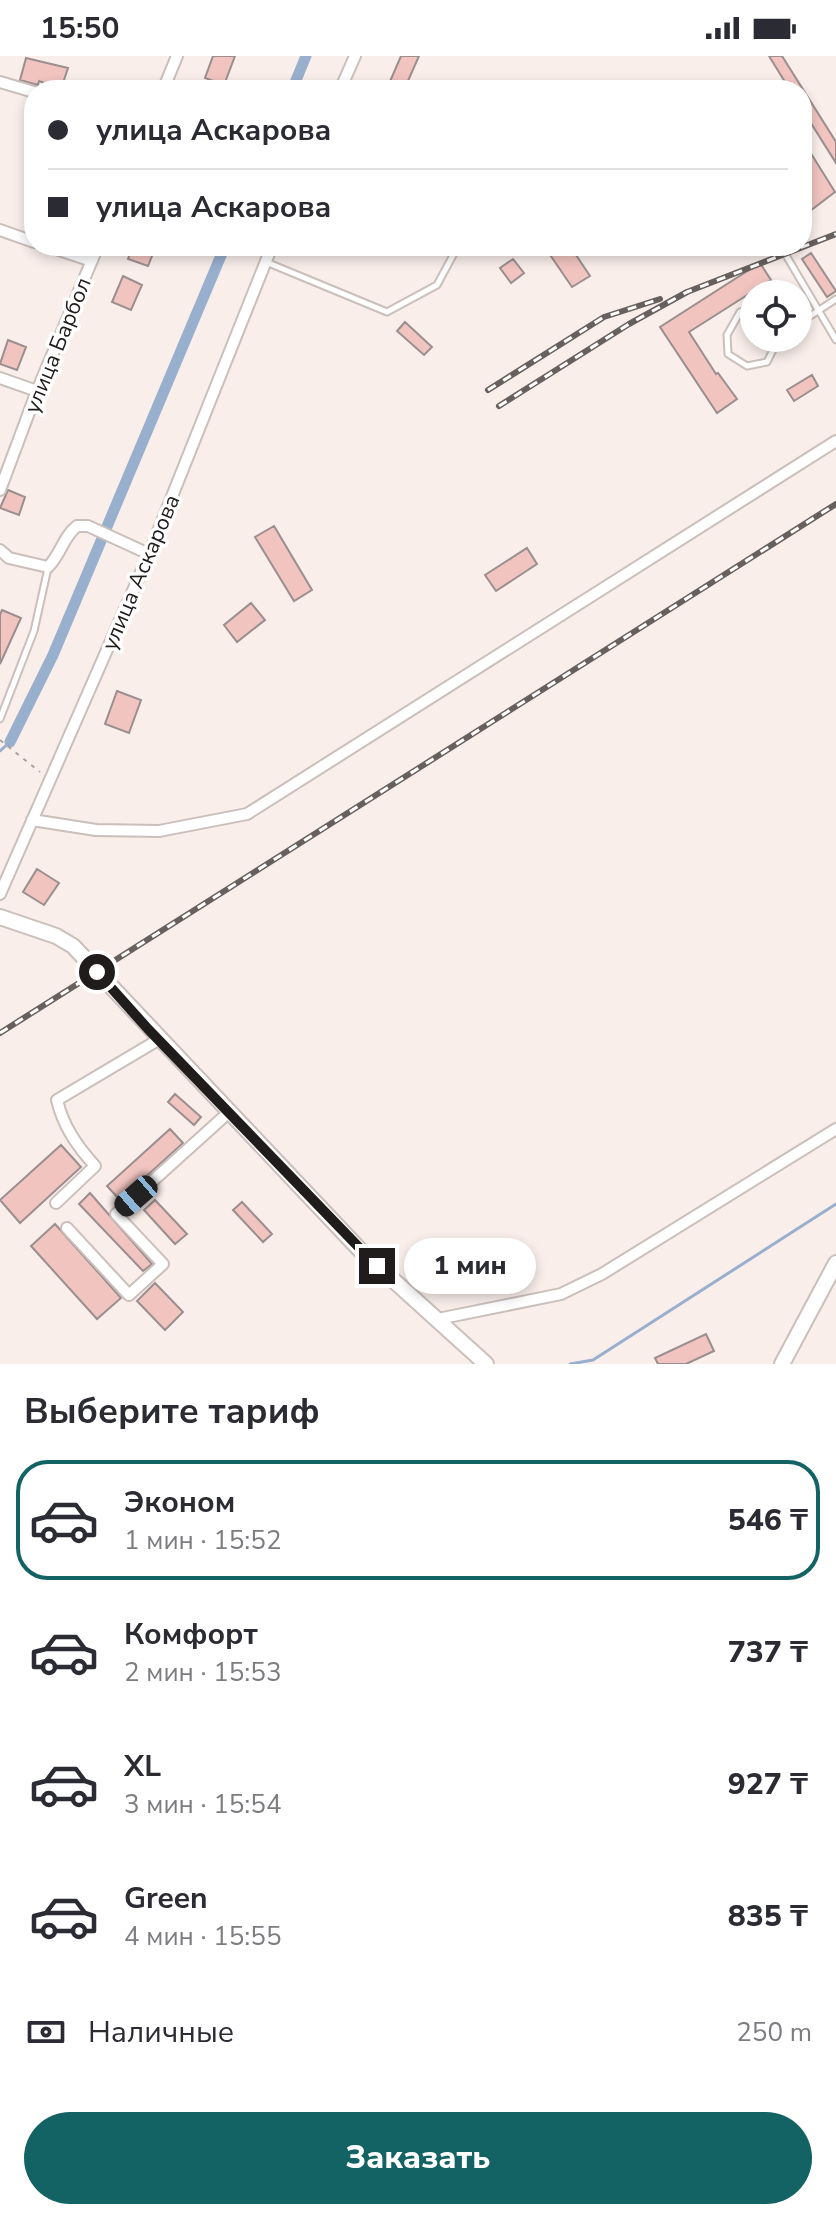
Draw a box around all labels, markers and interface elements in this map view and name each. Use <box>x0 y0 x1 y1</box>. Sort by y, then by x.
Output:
text: 15:50 <box>40 8 119 49</box>
text: улица Аскарова <box>96 110 331 151</box>
text: улица Аскарова <box>96 187 331 228</box>
street label: улица Барбол <box>17 273 99 418</box>
map controls <box>740 280 812 352</box>
button: locate <box>740 280 812 352</box>
street label: улица Аскарова <box>95 490 187 655</box>
route start <box>79 954 115 990</box>
car <box>110 1171 162 1221</box>
callout: 1 мин <box>405 1238 537 1294</box>
route end <box>359 1248 395 1284</box>
text: 1 мин <box>433 1248 507 1283</box>
text: Выберите тариф <box>24 1387 320 1436</box>
text: Эконом <box>124 1482 235 1523</box>
icon: car <box>28 1484 100 1556</box>
text: 546 ₸ <box>728 1500 808 1541</box>
text: 1 мин · 15:52 <box>124 1523 281 1558</box>
text: Комфорт <box>124 1614 258 1655</box>
icon: car <box>28 1616 100 1688</box>
text: 737 ₸ <box>728 1632 808 1673</box>
text: 2 мин · 15:53 <box>124 1655 281 1690</box>
text: XL <box>124 1746 161 1787</box>
icon: car <box>28 1748 100 1820</box>
text: 927 ₸ <box>728 1764 808 1805</box>
text: 3 мин · 15:54 <box>124 1787 281 1822</box>
text: Green <box>124 1878 208 1919</box>
icon: car <box>28 1880 100 1952</box>
text: 835 ₸ <box>728 1896 808 1937</box>
text: 4 мин · 15:55 <box>124 1919 281 1954</box>
icon: cash <box>24 2010 68 2054</box>
text: Наличные <box>88 2012 234 2053</box>
text: 250 m <box>736 2015 812 2050</box>
button: Заказать <box>24 2112 812 2204</box>

